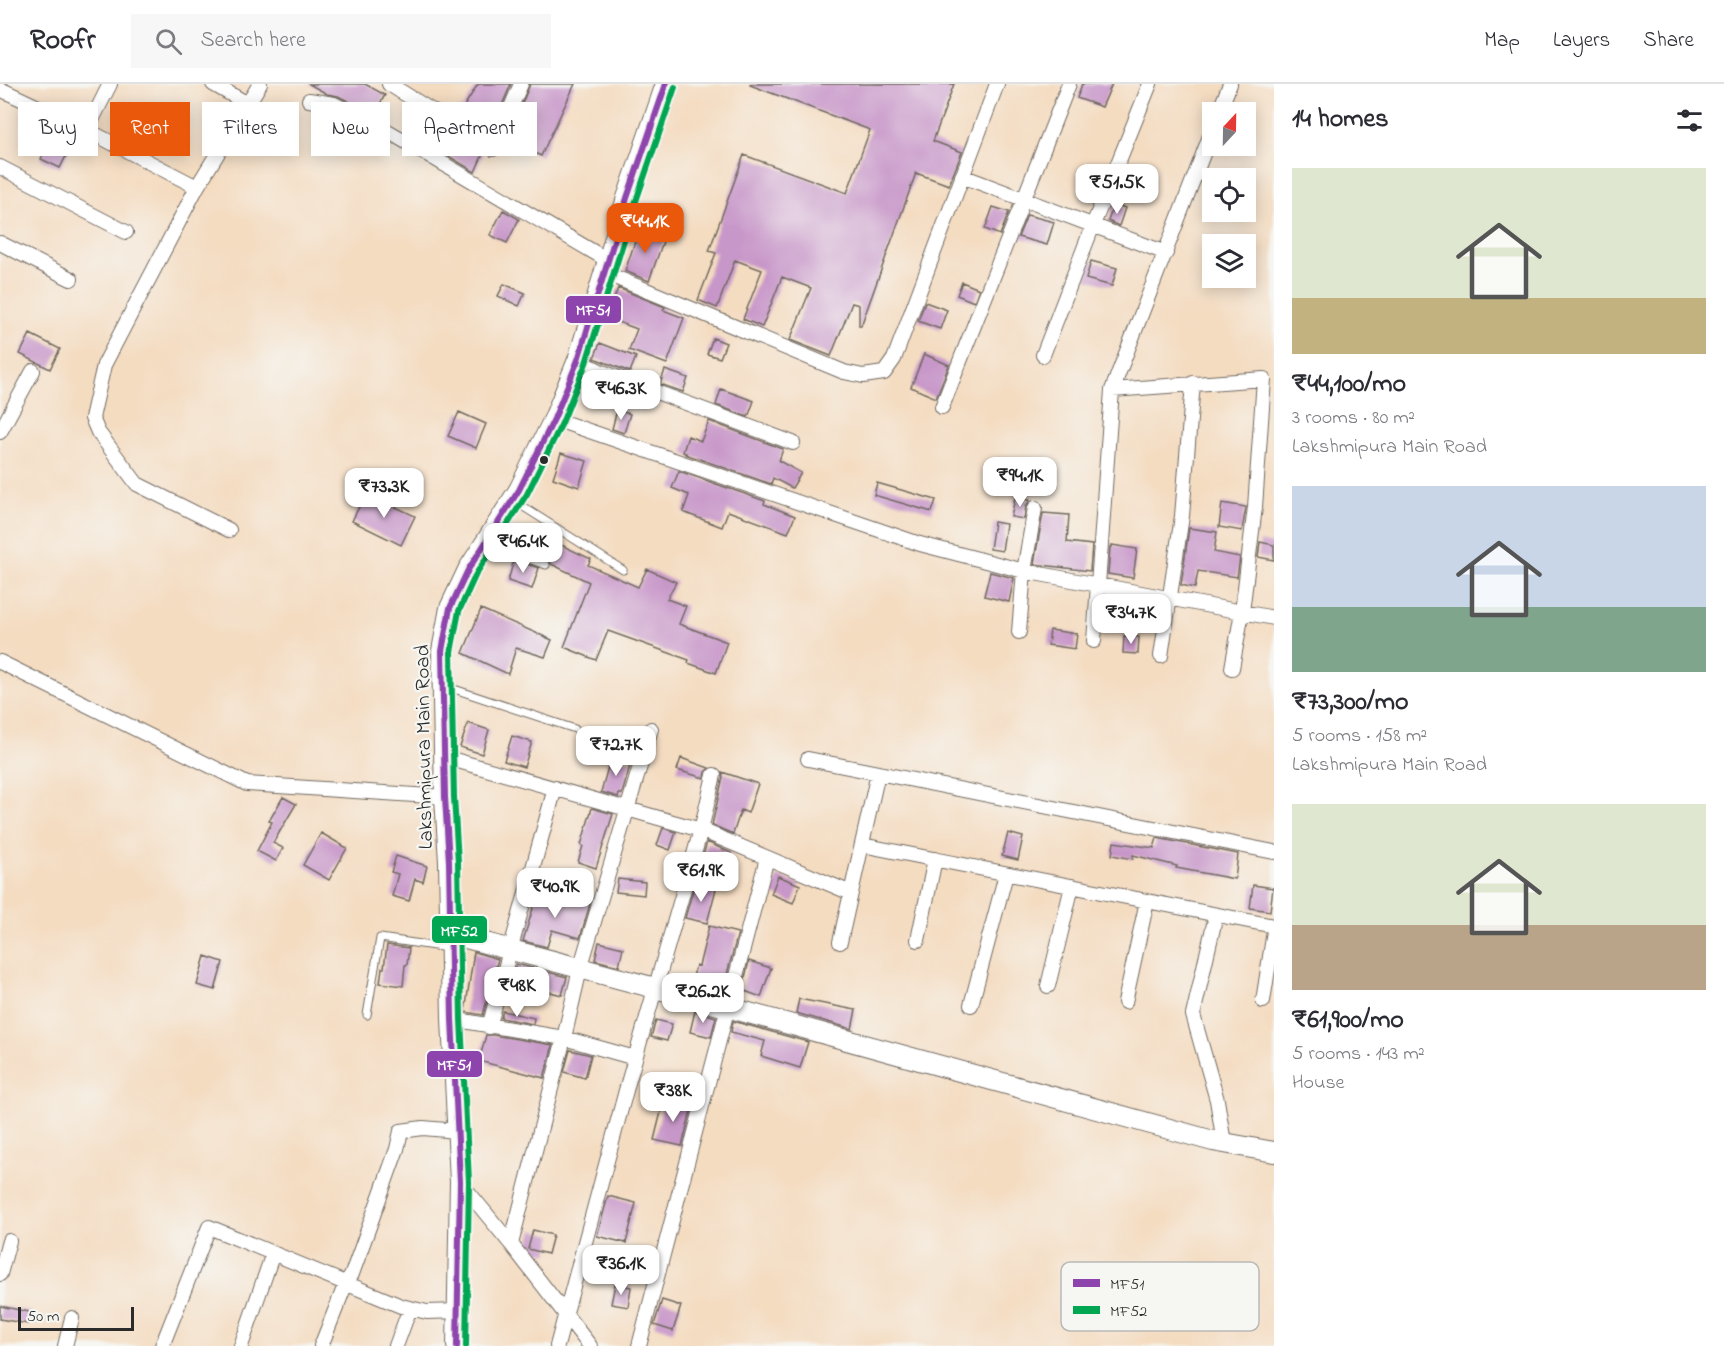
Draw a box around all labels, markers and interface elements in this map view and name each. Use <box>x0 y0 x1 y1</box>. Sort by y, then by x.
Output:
search box <box>131 14 551 68</box>
text: Roofr <box>30 21 95 62</box>
icon: search <box>152 25 185 58</box>
text: Search here <box>200 25 306 57</box>
text: Map <box>1484 26 1520 56</box>
text: Layers <box>1553 26 1610 56</box>
text: Share <box>1643 26 1694 56</box>
text: 14 homes <box>1292 101 1388 139</box>
chip: Buy <box>18 102 98 156</box>
chip: Rent <box>110 102 190 156</box>
chip: Filters <box>202 102 299 156</box>
chip: New <box>311 102 390 156</box>
chip: Apartment <box>402 102 537 156</box>
north arrow <box>1202 102 1256 156</box>
map controls <box>1202 102 1256 288</box>
icon: filters <box>1673 104 1706 137</box>
pin: ₹51.5K <box>1068 164 1166 215</box>
button: locate <box>1202 168 1256 222</box>
text: ₹51.5K <box>1089 169 1145 198</box>
pin: ₹44.1K <box>596 203 694 254</box>
icon: home <box>1445 207 1553 315</box>
text: ₹44.1K <box>621 208 669 237</box>
button: layers <box>1202 234 1256 288</box>
line badge: MF51 <box>565 295 622 324</box>
text: MF51 <box>576 299 611 323</box>
text: ₹44,100/mo <box>1292 366 1406 404</box>
pin: ₹46.3K <box>572 370 670 421</box>
text: ₹46.3K <box>595 375 647 404</box>
text: 3 rooms · 80 m² <box>1292 404 1415 433</box>
text: Lakshmipura Main Road <box>1292 433 1487 462</box>
unlabelled marker <box>538 454 550 466</box>
pin: ₹94.1K <box>971 457 1069 508</box>
text: ₹94.1K <box>997 462 1043 491</box>
pin: ₹73.3K <box>335 468 433 519</box>
text: ₹73.3K <box>359 473 409 502</box>
pin: ₹46.4K <box>474 523 572 574</box>
icon: home <box>1445 525 1553 633</box>
text: ₹46.4K <box>497 528 549 557</box>
pin: ₹34.7K <box>1082 594 1180 645</box>
text: ₹34.7K <box>1106 599 1156 628</box>
street label: Lakshmipura Main Road <box>408 644 442 850</box>
text: ₹73,300/mo <box>1292 684 1408 722</box>
text: 5 rooms · 158 m² <box>1292 722 1427 751</box>
pin: ₹72.7K <box>567 726 665 777</box>
text: ₹72.7K <box>590 731 642 760</box>
text: Lakshmipura Main Road <box>1292 751 1487 780</box>
icon: home <box>1445 843 1553 951</box>
pin: ₹61.9K <box>652 852 750 903</box>
text: ₹61.9K <box>678 857 724 886</box>
pin: ₹40.9K <box>506 868 604 919</box>
text: ₹40.9K <box>531 873 579 902</box>
line badge: MF52 <box>431 915 488 944</box>
text: MF52 <box>440 920 478 944</box>
pin: ₹48K <box>481 967 553 1018</box>
text: ₹48K <box>498 972 536 1001</box>
pin: ₹26.2K <box>654 973 752 1024</box>
text: ₹26.2K <box>676 978 730 1007</box>
text: ₹61,900/mo <box>1292 1002 1404 1040</box>
text: 5 rooms · 143 m² <box>1292 1040 1425 1069</box>
line badge: MF51 <box>426 1050 483 1078</box>
text: MF51 <box>437 1054 472 1078</box>
text: House <box>1292 1069 1345 1098</box>
pin: ₹38K <box>637 1072 709 1123</box>
text: ₹38K <box>654 1077 692 1106</box>
pin: ₹36.1K <box>572 1245 670 1296</box>
text: ₹36.1K <box>596 1250 646 1279</box>
legend <box>1061 1262 1259 1331</box>
text: MF51 <box>1110 1273 1144 1297</box>
text: MF52 <box>1110 1300 1147 1324</box>
scale bar <box>18 1304 134 1332</box>
text: 50 m <box>27 1305 59 1329</box>

